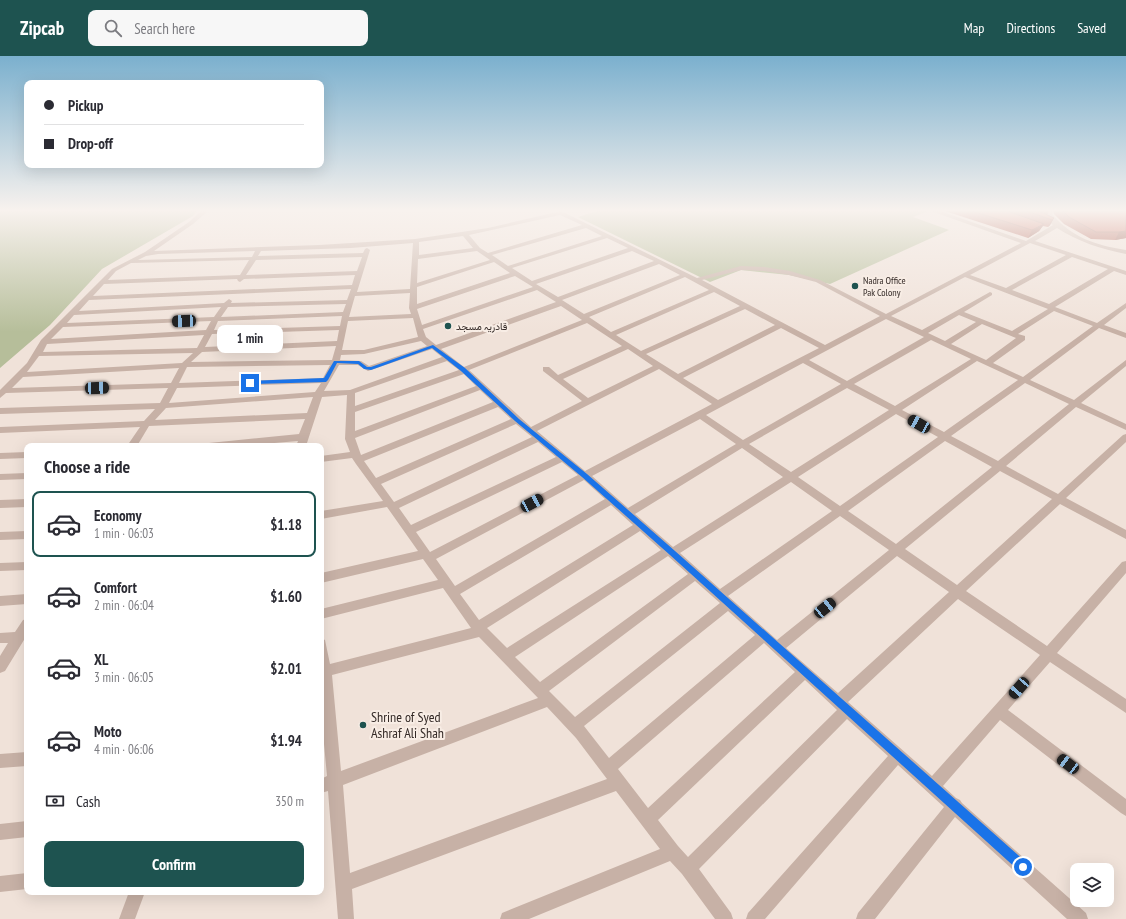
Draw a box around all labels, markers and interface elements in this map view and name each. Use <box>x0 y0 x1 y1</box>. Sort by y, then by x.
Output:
search box <box>88 10 368 46</box>
text: Zipcab <box>20 16 64 40</box>
icon: search <box>102 17 124 39</box>
text: Search here <box>134 19 195 38</box>
text: Map <box>964 19 984 37</box>
text: Directions <box>1006 19 1055 37</box>
text: Saved <box>1077 19 1106 37</box>
text: Pickup <box>68 96 103 115</box>
text: Drop-off <box>68 134 113 153</box>
place label: Nadra Office Pak Colony <box>863 274 906 299</box>
marker: Nadra Office Pak Colony <box>850 281 860 291</box>
car <box>172 315 196 327</box>
place label: قادریہ مسجد <box>456 320 508 333</box>
marker: قادریہ مسجد <box>443 321 453 331</box>
callout: 1 min <box>217 325 283 353</box>
text: 1 min <box>237 330 263 347</box>
route end <box>241 374 259 392</box>
car <box>85 382 109 394</box>
car <box>906 413 932 435</box>
text: Choose a ride <box>44 455 130 478</box>
car <box>519 492 545 514</box>
icon: car <box>46 506 82 542</box>
text: Economy <box>94 506 142 525</box>
text: $1.18 <box>270 515 302 534</box>
text: 1 min · 06:03 <box>94 525 154 542</box>
icon: car <box>46 578 82 614</box>
text: Comfort <box>94 578 137 597</box>
text: $1.60 <box>270 587 302 606</box>
car <box>812 596 838 620</box>
text: 2 min · 06:04 <box>94 597 154 614</box>
icon: car <box>46 650 82 686</box>
text: XL <box>94 650 108 669</box>
text: $2.01 <box>270 659 302 678</box>
text: 3 min · 06:05 <box>94 669 154 686</box>
car <box>1007 675 1031 701</box>
place label: Shrine of Syed Ashraf Ali Shah <box>371 708 444 742</box>
marker: Shrine of Syed Ashraf Ali Shah <box>358 720 368 730</box>
icon: car <box>46 722 82 758</box>
text: Moto <box>94 722 122 741</box>
text: $1.94 <box>270 731 302 750</box>
text: 4 min · 06:06 <box>94 741 154 758</box>
car <box>1055 752 1081 776</box>
icon: cash <box>44 790 66 812</box>
text: Cash <box>76 792 100 811</box>
text: 350 m <box>275 793 304 810</box>
button: Confirm <box>44 841 304 887</box>
route start <box>1014 858 1032 876</box>
map controls <box>1070 863 1114 907</box>
button: layers <box>1070 863 1114 907</box>

